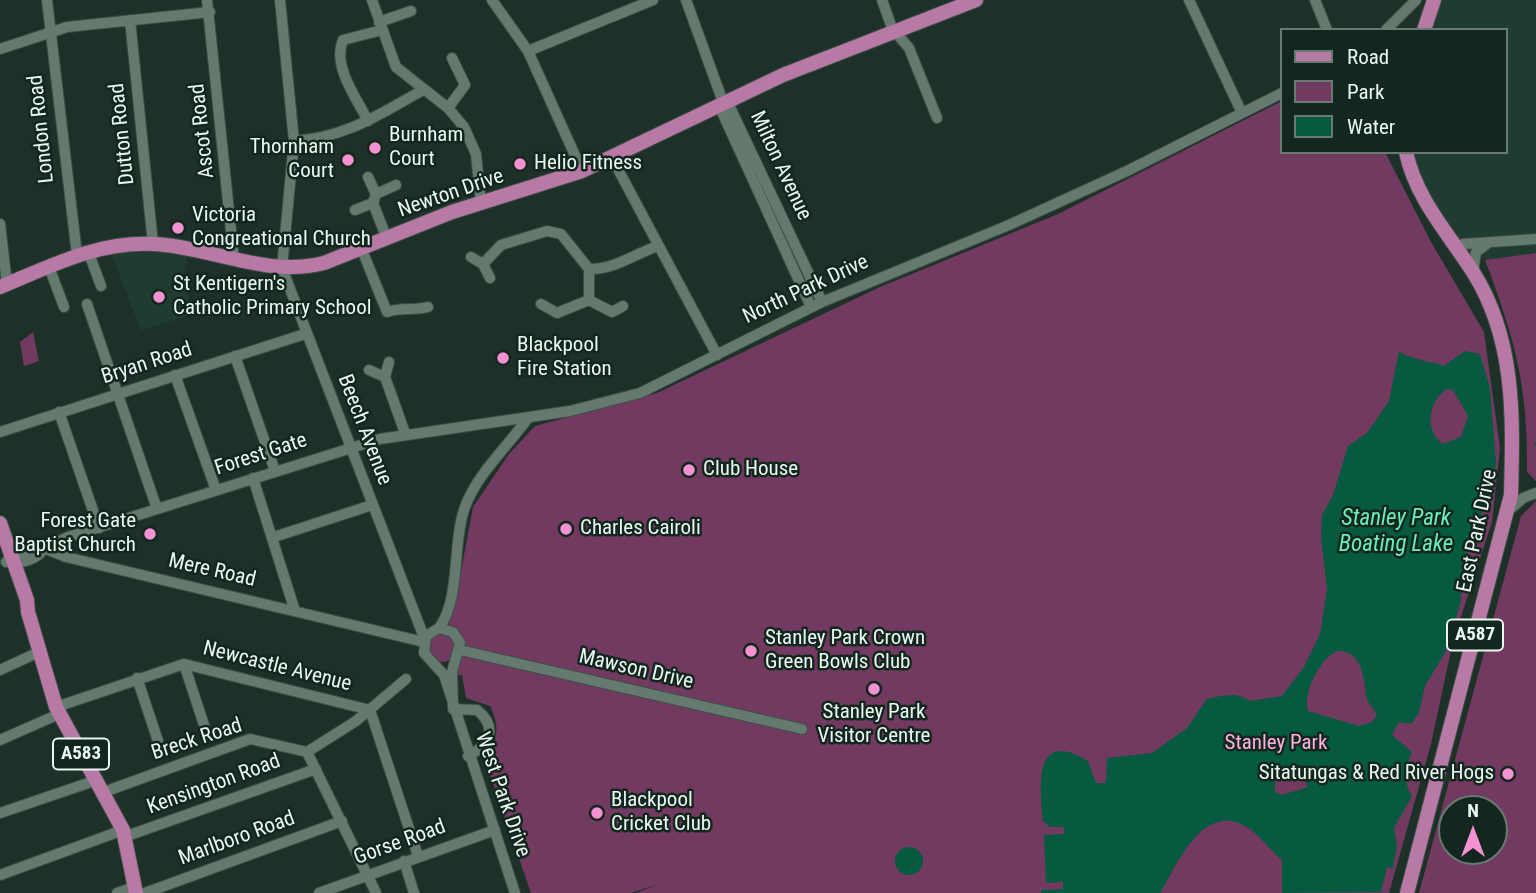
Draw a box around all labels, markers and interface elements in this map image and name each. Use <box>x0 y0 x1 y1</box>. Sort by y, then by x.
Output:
legend <box>1280 28 1508 154</box>
text: Road <box>1347 45 1389 69</box>
street label: London Road <box>24 74 60 184</box>
text: Park <box>1347 80 1384 104</box>
street label: Dutton Road <box>105 82 141 186</box>
street label: Ascot Road <box>185 82 221 180</box>
street label: Milton Avenue <box>744 107 816 225</box>
text: Water <box>1347 115 1395 139</box>
place label: Burnham Court <box>389 123 463 173</box>
place label: Thornham Court <box>250 135 334 185</box>
marker: Burnham Court <box>367 140 383 156</box>
place label: Helio Fitness <box>534 151 642 177</box>
marker: Thornham Court <box>340 152 356 168</box>
marker: Helio Fitness <box>512 156 528 172</box>
street label: Newton Drive <box>395 164 507 224</box>
place label: Victoria Congreational Church <box>192 203 371 253</box>
marker: Victoria Congreational Church <box>170 220 186 236</box>
street label: North Park Drive <box>739 250 873 330</box>
place label: St Kentigern's Catholic Primary School <box>173 272 372 322</box>
marker: St Kentigern's Catholic Primary School <box>151 289 167 305</box>
place label: Blackpool Fire Station <box>517 333 612 383</box>
street label: Bryan Road <box>98 338 196 390</box>
marker: Blackpool Fire Station <box>495 350 511 366</box>
street label: Beech Avenue <box>331 371 397 489</box>
street label: Forest Gate <box>212 428 310 482</box>
place label: Club House <box>703 457 798 483</box>
marker: Club House <box>681 462 697 478</box>
street label: East Park Drive <box>1453 467 1503 595</box>
water label: Stanley Park Boating Lake <box>1339 505 1453 559</box>
place label: Forest Gate Baptist Church <box>14 509 136 559</box>
place label: Charles Cairoli <box>580 516 701 542</box>
marker: Charles Cairoli <box>558 521 574 537</box>
marker: Forest Gate Baptist Church <box>142 526 158 542</box>
street label: Mere Road <box>166 549 258 593</box>
road number: A587 <box>1447 620 1503 650</box>
place label: Stanley Park Crown Green Bowls Club <box>765 626 925 676</box>
street label: Newcastle Avenue <box>200 636 354 698</box>
marker: Stanley Park Crown Green Bowls Club <box>743 643 759 659</box>
street label: Mawson Drive <box>576 645 696 695</box>
marker: Stanley Park Visitor Centre <box>866 681 882 697</box>
place label: Stanley Park Visitor Centre <box>818 700 930 750</box>
street label: Breck Road <box>149 714 245 766</box>
street label: West Park Drive <box>469 729 535 861</box>
park label: Stanley Park <box>1225 731 1327 757</box>
road number: A583 <box>53 738 109 769</box>
street label: Kensington Road <box>144 749 284 821</box>
place label: Sitatungas & Red River Hogs <box>1259 761 1494 787</box>
marker: Sitatungas & Red River Hogs <box>1500 766 1516 782</box>
place label: Blackpool Cricket Club <box>611 788 711 838</box>
north arrow <box>1438 795 1508 865</box>
text: N <box>1467 799 1479 822</box>
marker: Blackpool Cricket Club <box>589 805 605 821</box>
street label: Marlboro Road <box>175 806 299 872</box>
street label: Gorse Road <box>351 815 449 871</box>

